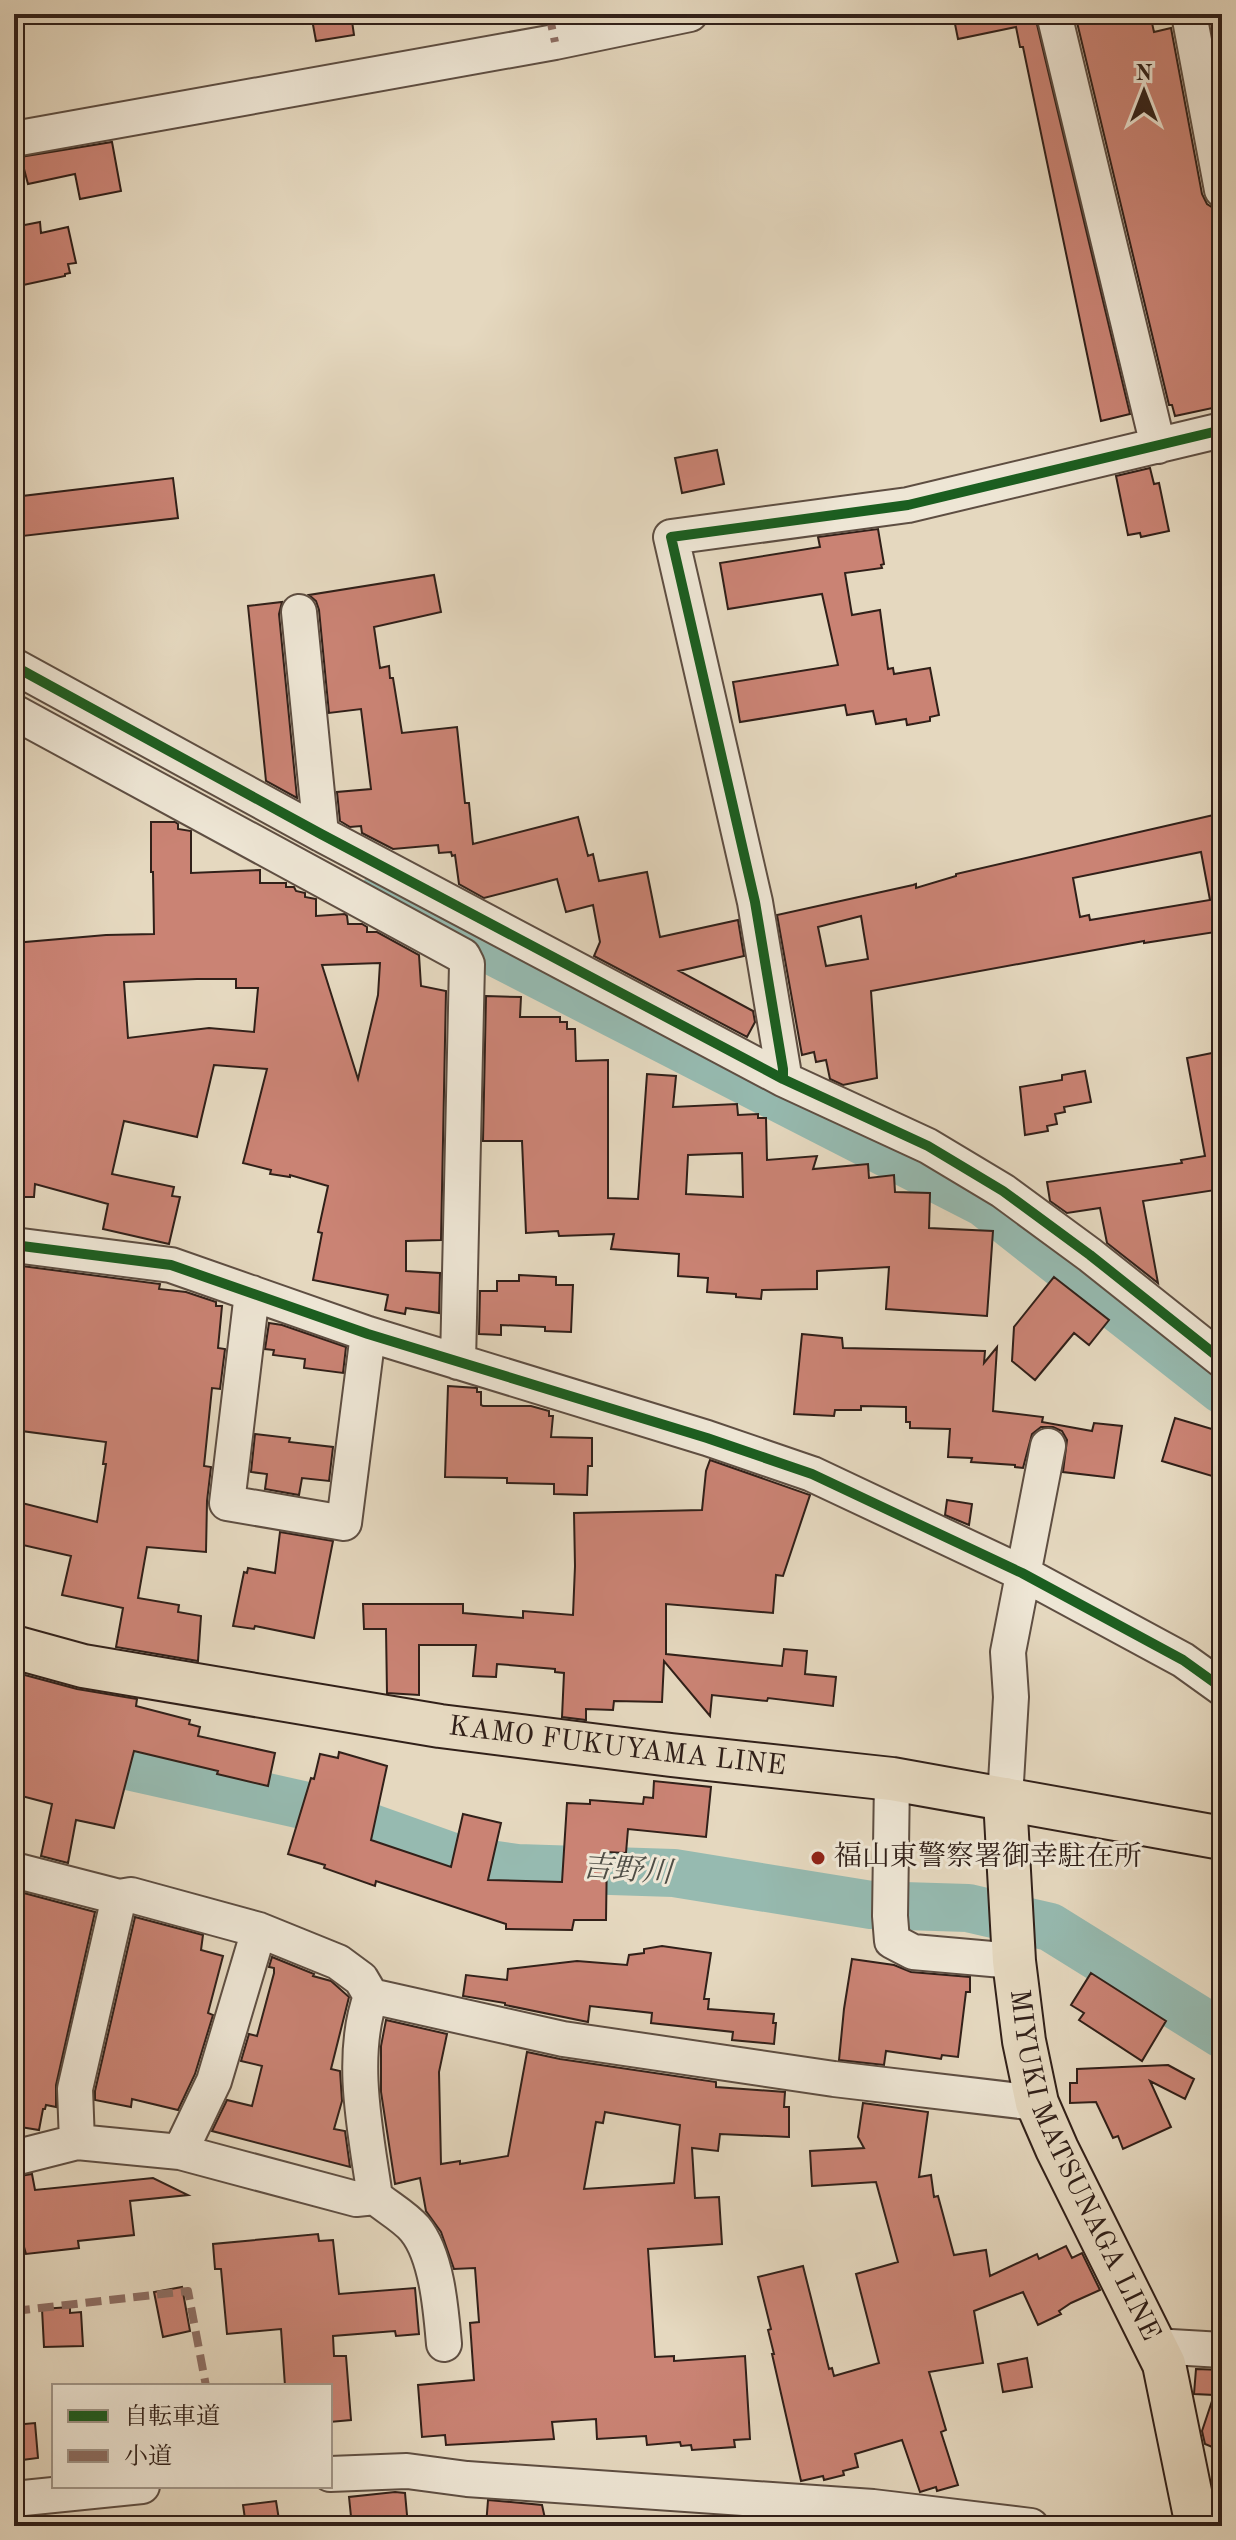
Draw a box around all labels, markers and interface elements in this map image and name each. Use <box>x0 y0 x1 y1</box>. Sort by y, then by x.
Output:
north arrow <box>1104 52 1184 132</box>
text: N <box>1136 63 1153 85</box>
street label: KAMO FUKUYAMA LINE <box>447 1713 787 1781</box>
place label: 福山東警察署御幸駐在所 <box>834 1841 1142 1872</box>
marker: 福山東警察署御幸駐在所 <box>809 1849 827 1867</box>
water label: 吉野川 <box>581 1850 676 1889</box>
street label: MIYUKI MATSUNAGA LINE <box>1004 1988 1164 2345</box>
legend <box>52 2384 332 2488</box>
text: 自転車道 <box>124 2403 220 2430</box>
text: 小道 <box>124 2443 172 2470</box>

